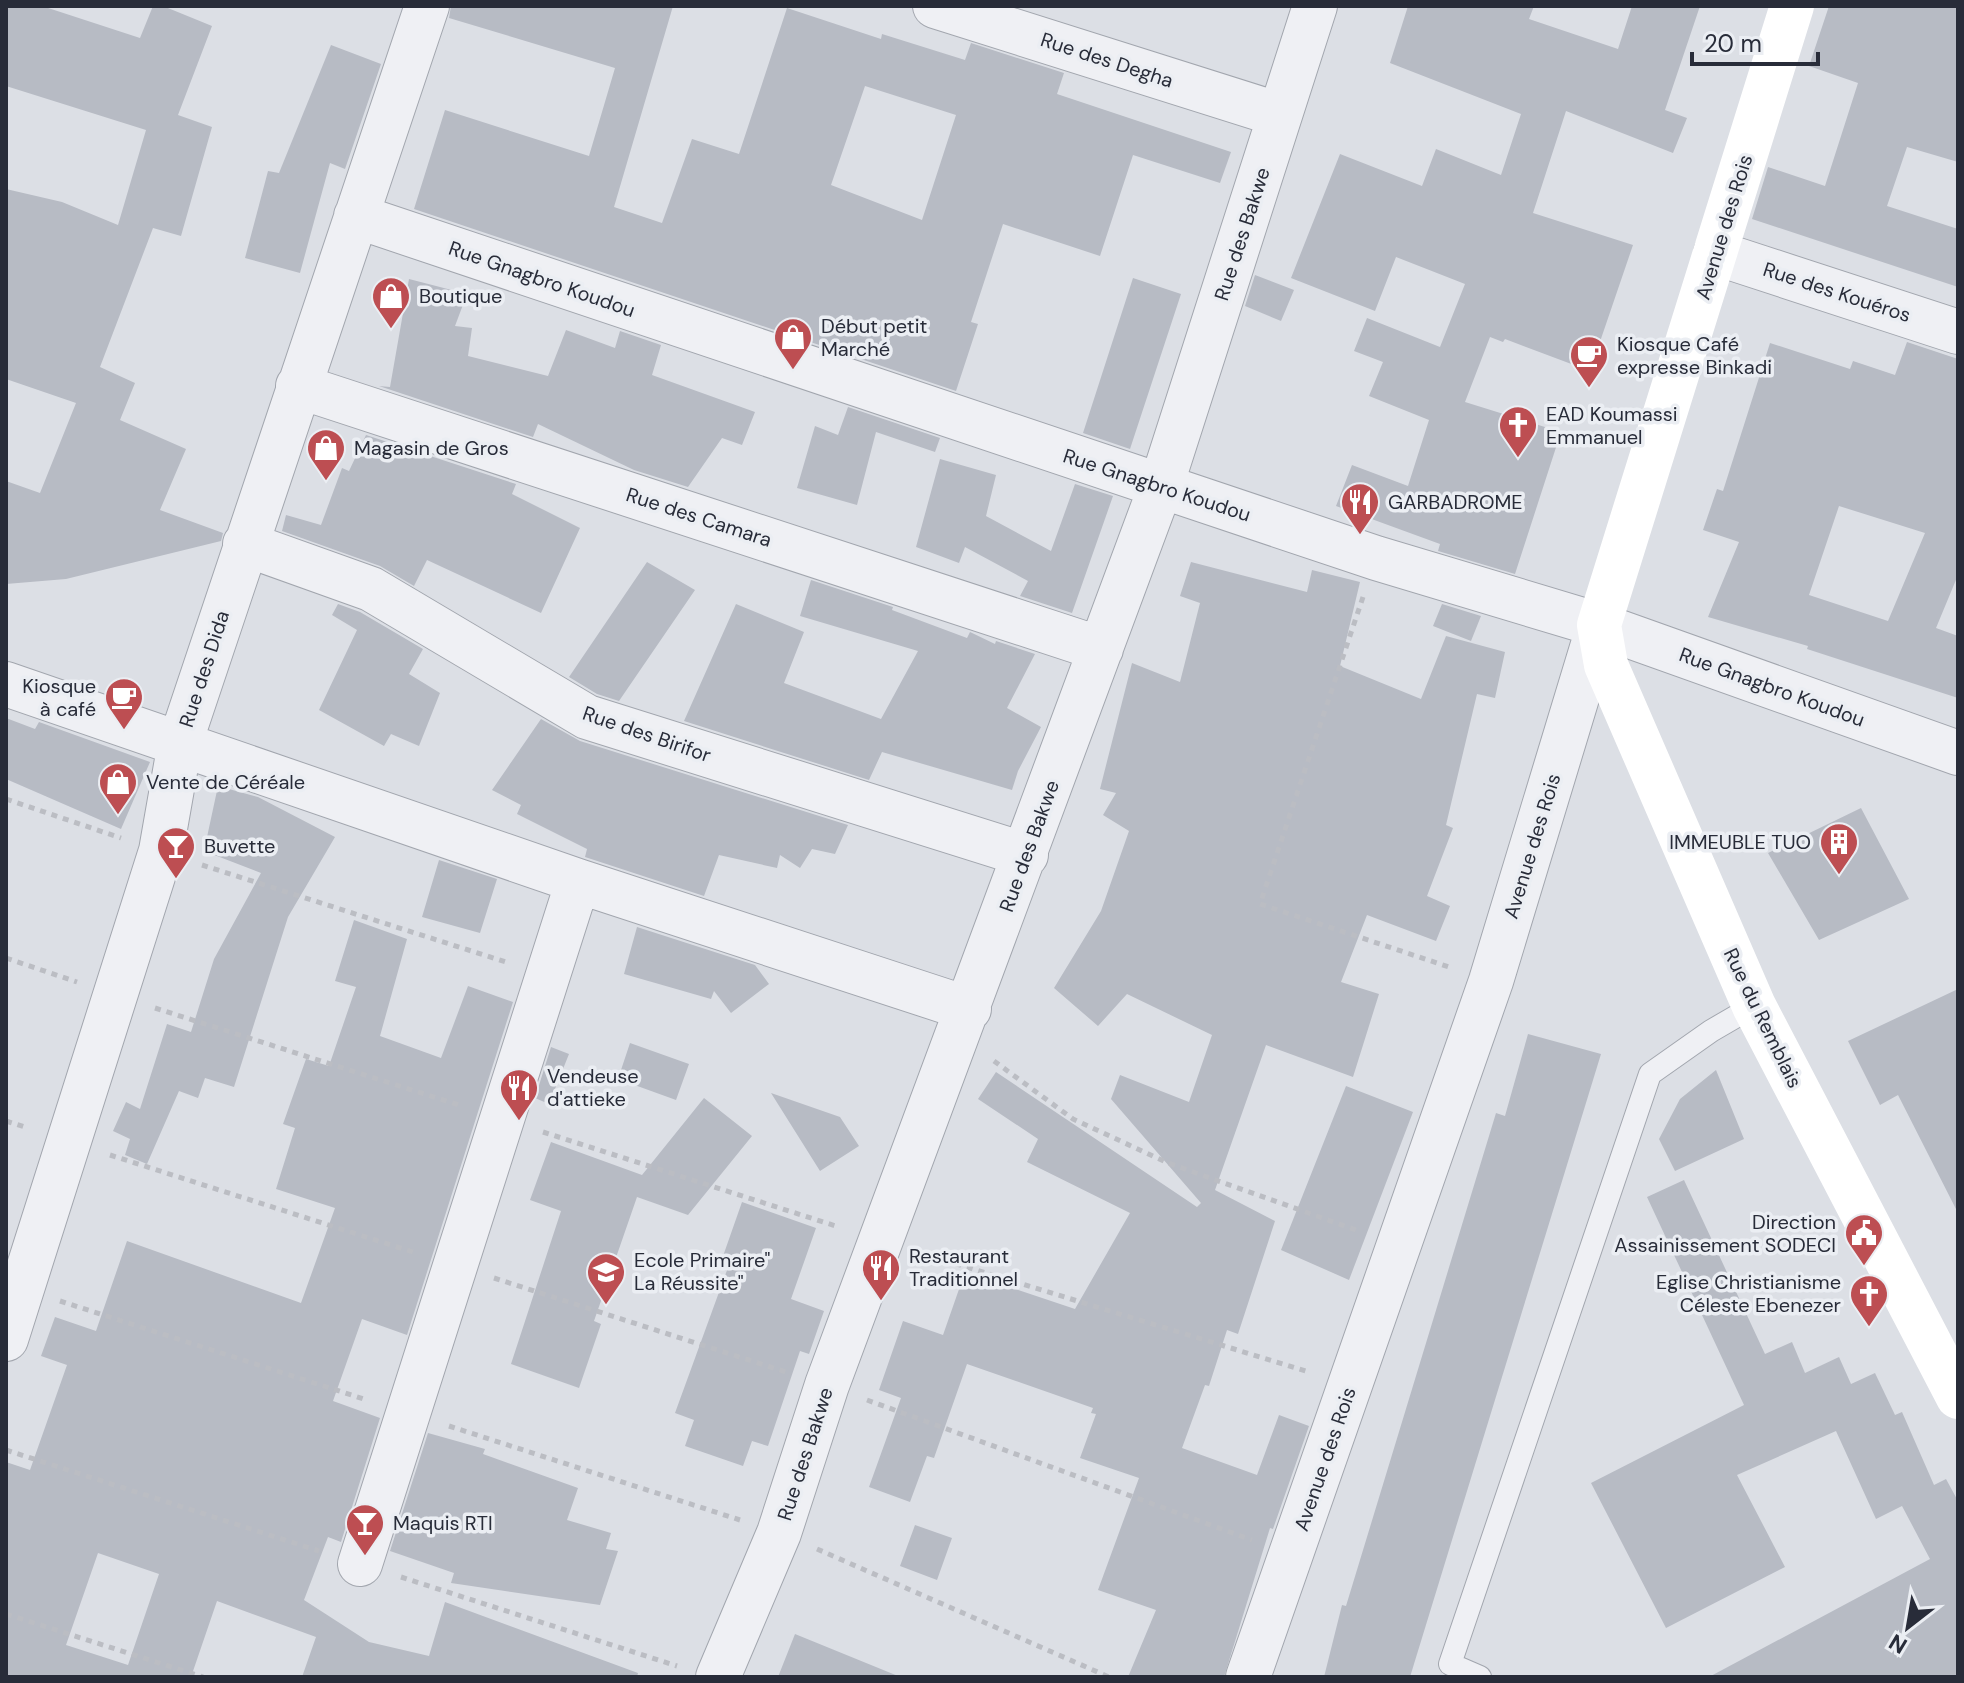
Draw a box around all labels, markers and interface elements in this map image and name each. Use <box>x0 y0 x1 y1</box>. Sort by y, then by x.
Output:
scale bar <box>1692 16 1818 66</box>
street label: Rue des Degha <box>1037 26 1177 94</box>
text: 20 m <box>1704 28 1762 59</box>
street label: Avenue des Rois <box>1690 151 1758 303</box>
street label: Rue des Bakwe <box>1208 164 1276 304</box>
street label: Rue Gnagbro Koudou <box>445 235 639 323</box>
street label: Rue des Kouéros <box>1760 256 1914 328</box>
shop icon: Boutique <box>370 275 412 330</box>
place label: Boutique <box>419 283 502 309</box>
place label: Début petit Marché <box>821 313 927 362</box>
shop icon: Début petit Marché <box>772 316 814 371</box>
place label: Kiosque Café expresse Binkadi <box>1617 331 1772 380</box>
cafe icon: Kiosque Café expresse Binkadi <box>1568 334 1610 389</box>
place label: EAD Koumassi Emmanuel <box>1546 401 1678 450</box>
church icon: EAD Koumassi Emmanuel <box>1497 404 1539 459</box>
shop icon: Magasin de Gros <box>305 427 347 482</box>
place label: Magasin de Gros <box>354 435 509 461</box>
street label: Rue Gnagbro Koudou <box>1060 442 1254 528</box>
street label: Rue des Camara <box>623 481 775 553</box>
restaurant icon: GARBADROME <box>1339 481 1381 536</box>
place label: GARBADROME <box>1388 489 1523 515</box>
street label: Rue des Dida <box>173 607 235 731</box>
street label: Rue Gnagbro Koudou <box>1676 641 1868 733</box>
place label: Kiosque à café <box>22 673 96 722</box>
cafe icon: Kiosque à café <box>103 676 145 731</box>
street label: Rue des Birifor <box>579 700 715 768</box>
shop icon: Vente de Céréale <box>97 761 139 816</box>
place label: Vente de Céréale <box>146 769 305 795</box>
street label: Avenue des Rois <box>1498 770 1566 922</box>
street label: Rue des Bakwe <box>993 776 1065 916</box>
building icon: IMMEUBLE TUO <box>1818 821 1860 876</box>
bar icon: Buvette <box>155 825 197 880</box>
place label: IMMEUBLE TUO <box>1669 829 1811 855</box>
place label: Buvette <box>204 833 275 859</box>
street label: Rue du Remblais <box>1718 944 1808 1092</box>
place label: Vendeuse d'attieke <box>547 1063 639 1112</box>
restaurant icon: Vendeuse d'attieke <box>498 1067 540 1122</box>
place label: Direction Assainissement SODECI <box>1614 1209 1836 1258</box>
public building icon: Direction Assainissement SODECI <box>1843 1212 1885 1267</box>
place label: Restaurant Traditionnel <box>909 1243 1018 1292</box>
place label: Ecole Primaire" La Réussite" <box>634 1247 771 1296</box>
restaurant icon: Restaurant Traditionnel <box>860 1247 902 1302</box>
school or university icon: Ecole Primaire" La Réussite" <box>585 1251 627 1306</box>
place label: Eglise Christianisme Céleste Ebenezer <box>1656 1269 1841 1318</box>
church icon: Eglise Christianisme Céleste Ebenezer <box>1848 1273 1890 1328</box>
street label: Rue des Bakwe <box>771 1384 839 1524</box>
street label: Avenue des Rois <box>1288 1384 1362 1534</box>
bar icon: Maquis RTI <box>344 1502 386 1557</box>
place label: Maquis RTI <box>393 1510 493 1536</box>
north arrow <box>1868 1587 1948 1667</box>
text: N <box>1884 1627 1912 1660</box>

